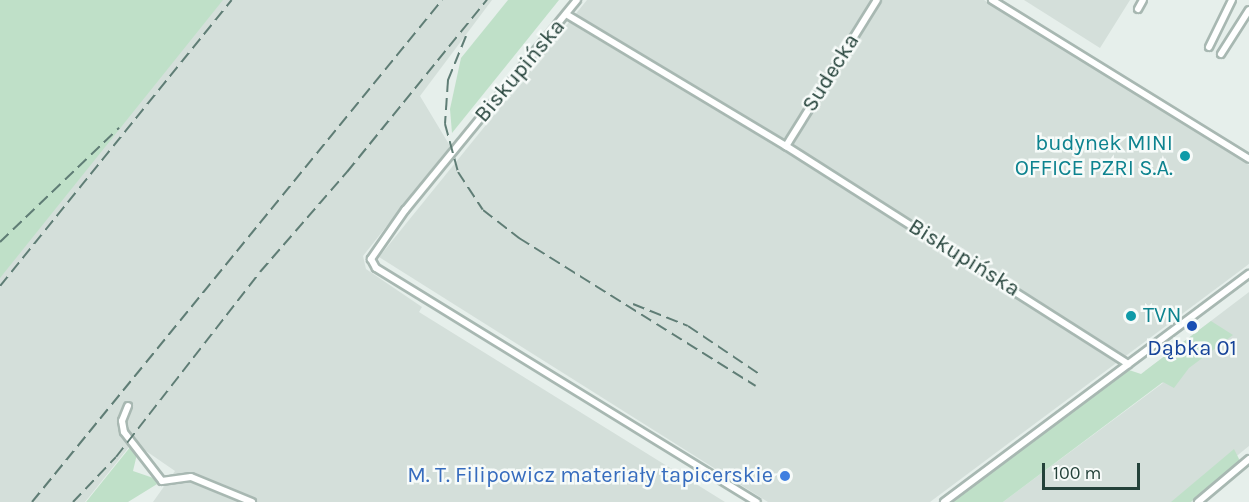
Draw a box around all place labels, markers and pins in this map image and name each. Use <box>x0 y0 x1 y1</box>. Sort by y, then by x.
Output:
place label: budynek MINI OFFICE PZRI S.A. <box>1015 130 1173 182</box>
marker: budynek MINI OFFICE PZRI S.A. <box>1178 149 1192 163</box>
place label: TVN <box>1143 303 1181 329</box>
marker: TVN <box>1124 309 1138 323</box>
marker: Dąbka 01 <box>1185 319 1199 333</box>
place label: Dąbka 01 <box>1147 336 1237 362</box>
place label: M. T. Filipowicz materiały tapicerskie <box>407 463 773 489</box>
marker: M. T. Filipowicz materiały tapicerskie <box>778 469 792 483</box>

